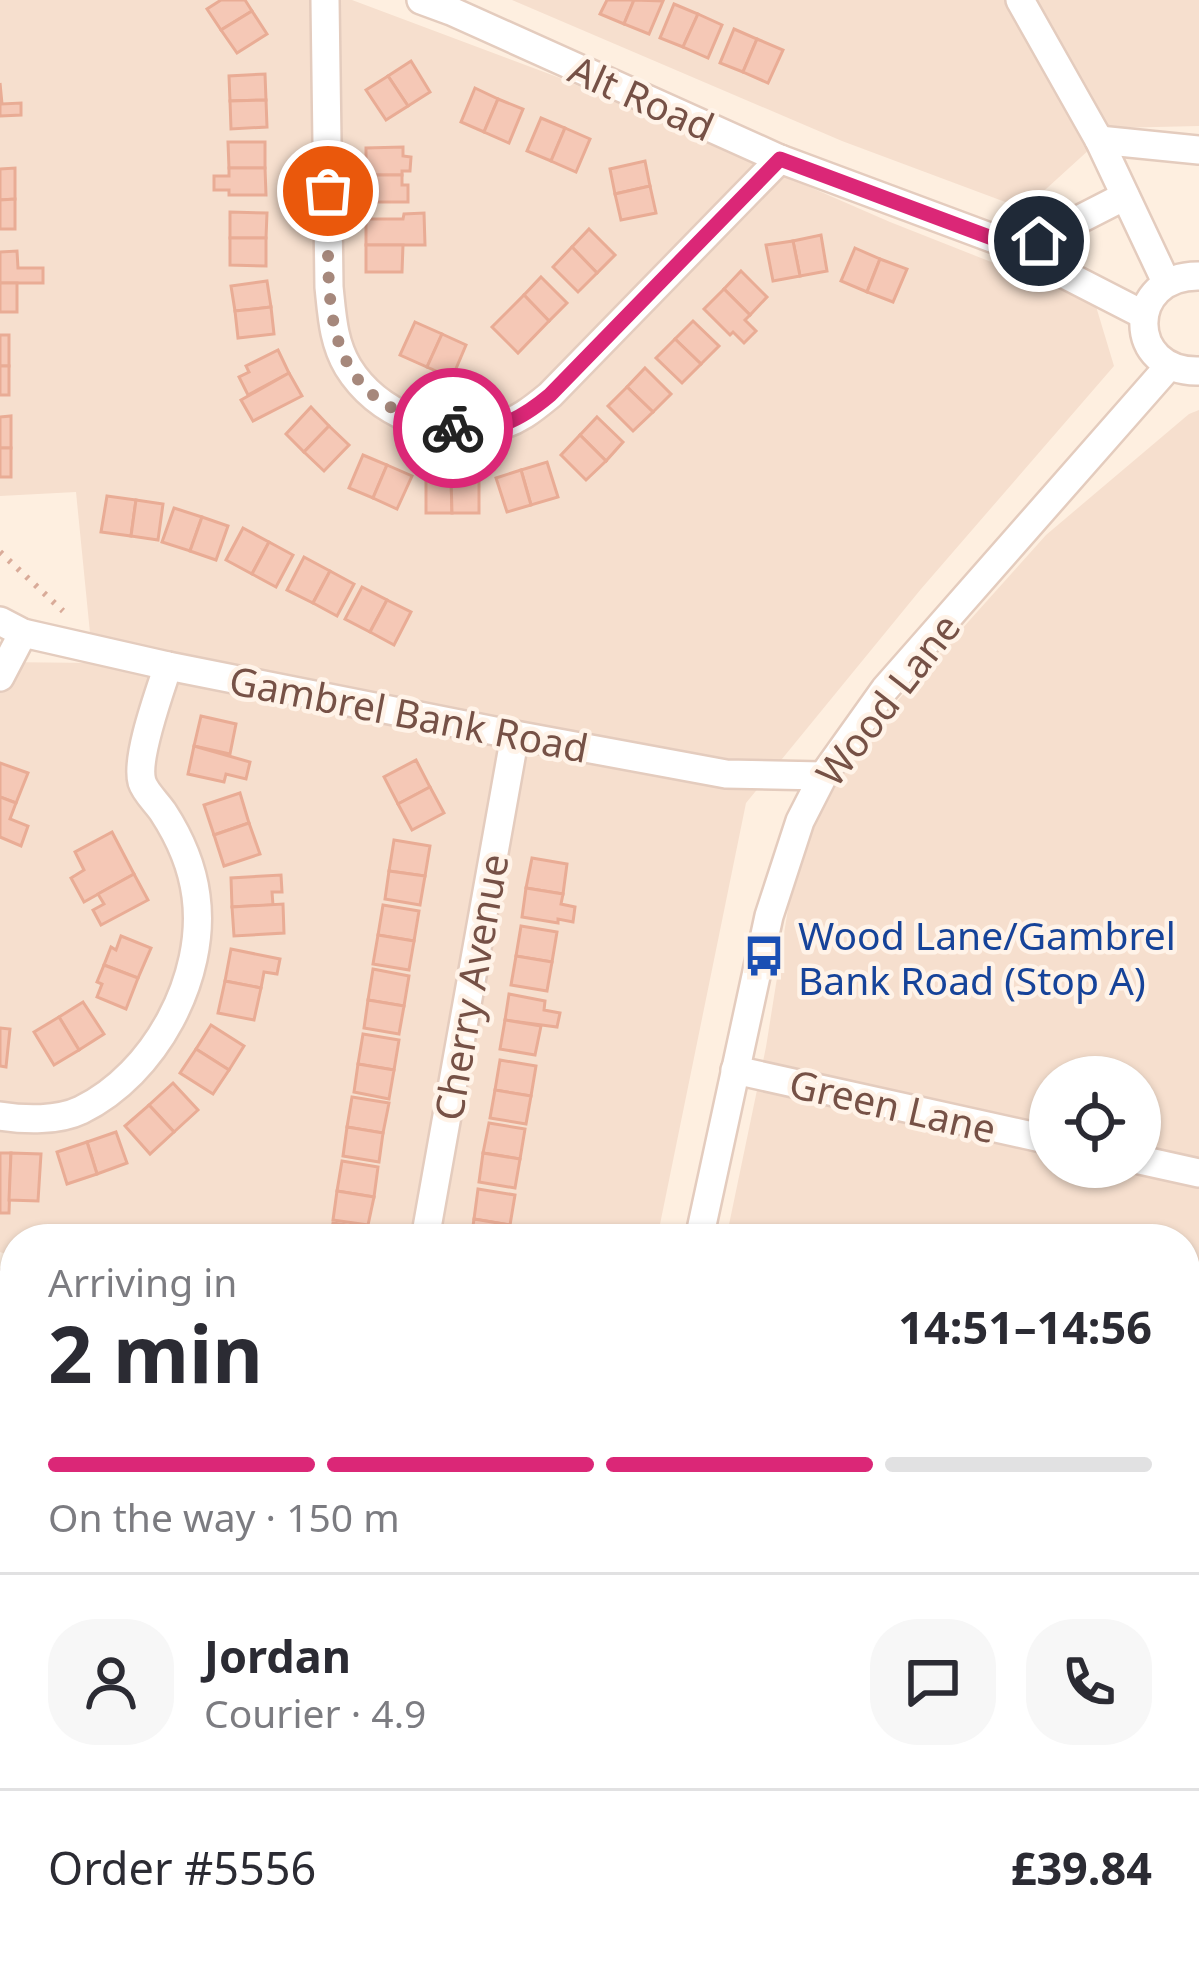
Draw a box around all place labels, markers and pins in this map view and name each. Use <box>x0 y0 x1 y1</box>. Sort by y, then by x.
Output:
pin <box>277 140 379 242</box>
pin <box>988 190 1090 292</box>
place label: Wood Lane/Gambrel Bank Road (Stop A) <box>798 908 1176 1006</box>
bus stop icon: Wood Lane/Gambrel Bank Road (Stop A) <box>741 933 787 979</box>

